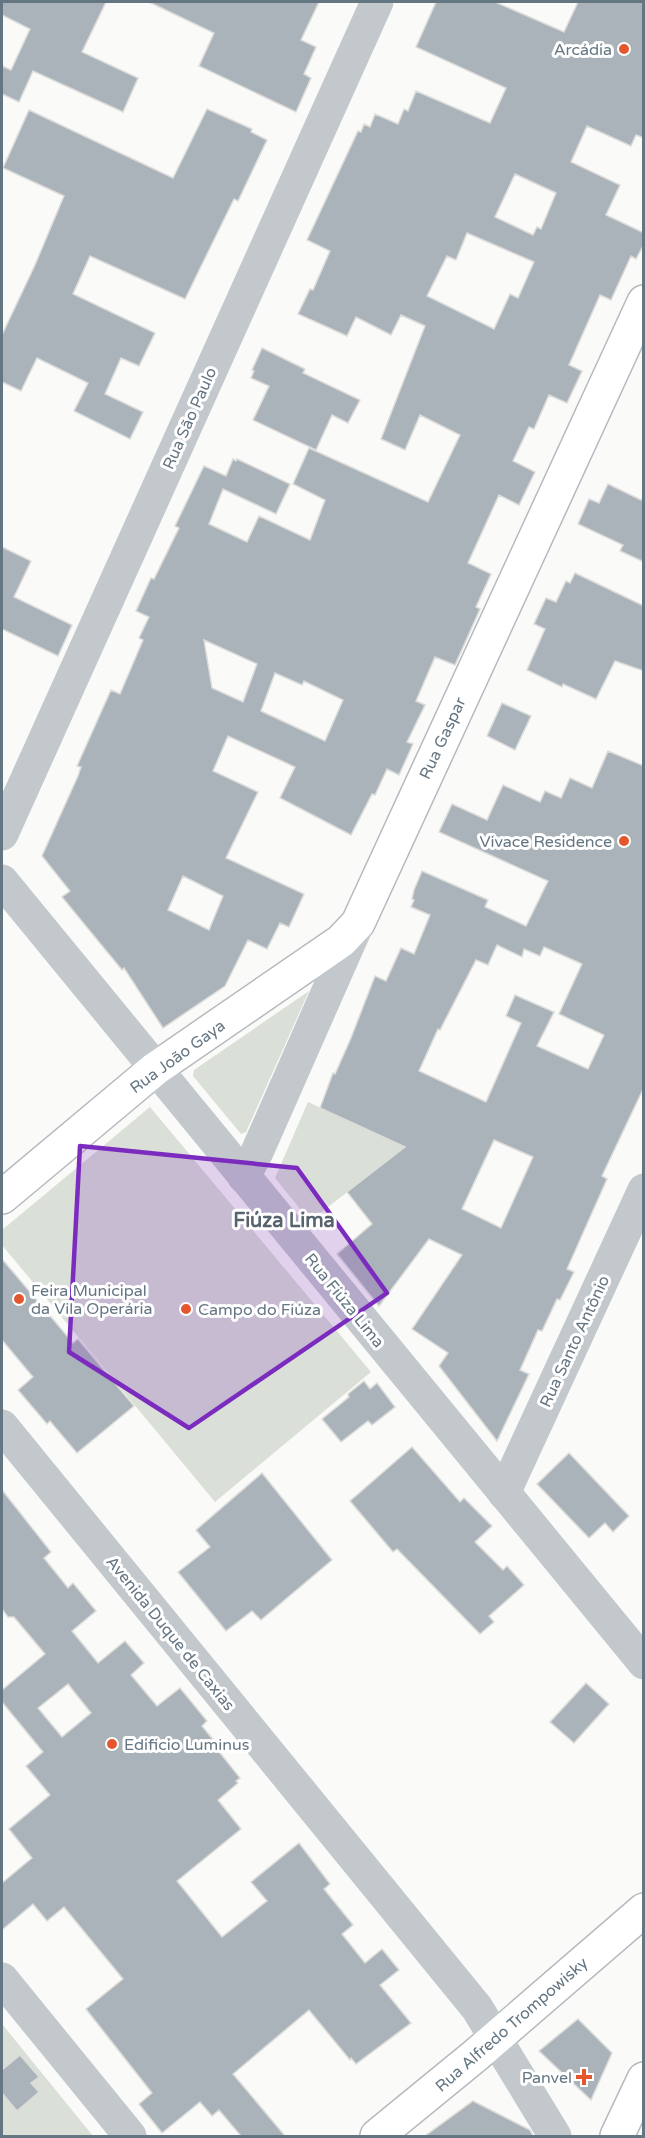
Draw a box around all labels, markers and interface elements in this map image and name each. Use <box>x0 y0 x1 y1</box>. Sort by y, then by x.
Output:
place label: Arcádia <box>554 40 612 60</box>
marker: Arcádia <box>617 42 631 56</box>
street label: Rua São Paulo <box>158 364 221 473</box>
street label: Rua Gaspar <box>415 693 471 783</box>
place label: Vivace Residence <box>479 832 612 852</box>
marker: Vivace Residence <box>617 834 631 848</box>
street label: Rua João Gaya <box>126 1016 229 1098</box>
district label: Fiúza Lima <box>233 1209 335 1233</box>
street label: Rua Fiúza Lima <box>300 1249 388 1352</box>
street label: Rua Santo Antônio <box>536 1272 614 1411</box>
place label: Feira Municipal da Vila Operária <box>31 1281 153 1319</box>
marker: Feira Municipal da Vila Operária <box>12 1292 26 1306</box>
place label: Campo do Fiúza <box>198 1300 321 1320</box>
marker: Campo do Fiúza <box>179 1302 193 1316</box>
street label: Avenida Duque de Caxias <box>102 1552 239 1715</box>
place label: Edificio Luminus <box>124 1735 249 1755</box>
marker: Edificio Luminus <box>105 1737 119 1751</box>
street label: Rua Alfredo Trompowisky <box>431 1953 592 2096</box>
place label: Panvel <box>522 2068 572 2088</box>
marker: Panvel <box>577 2070 591 2084</box>

